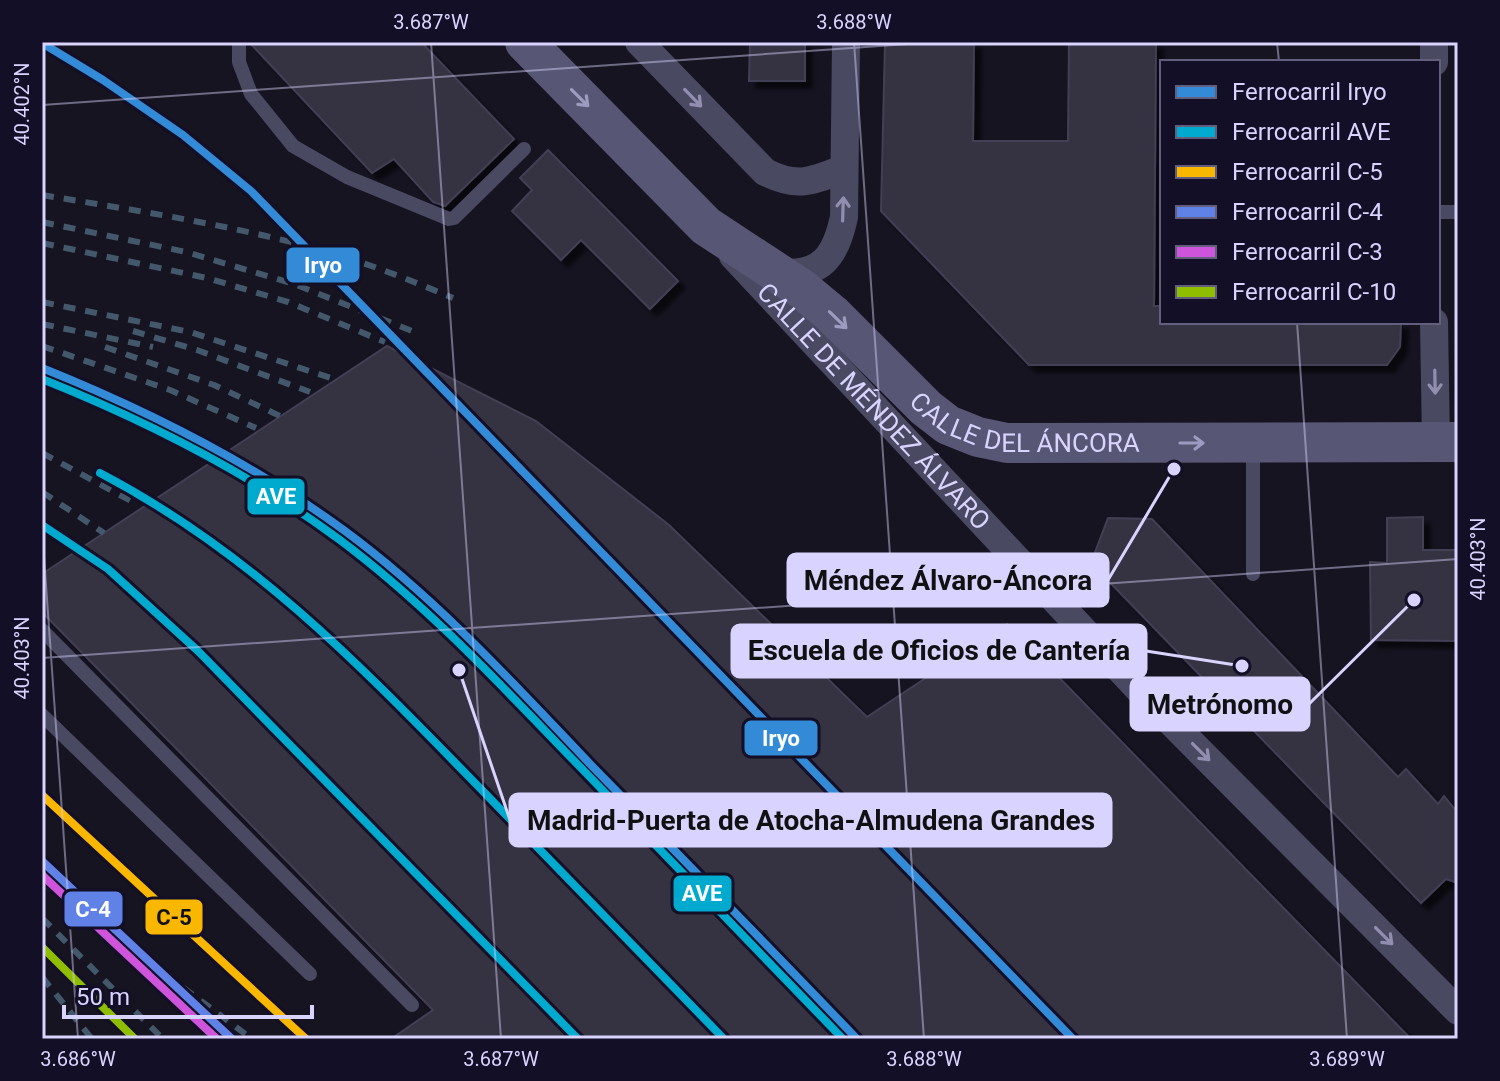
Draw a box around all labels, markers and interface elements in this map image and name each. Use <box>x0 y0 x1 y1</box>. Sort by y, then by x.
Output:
text: 3.687°W <box>393 10 469 34</box>
text: 3.688°W <box>816 10 892 34</box>
legend <box>1160 60 1440 324</box>
text: 40.402°N <box>10 62 34 146</box>
text: Ferrocarril Iryo <box>1232 78 1387 106</box>
one-way arrow <box>570 88 589 107</box>
one-way arrow <box>683 88 702 107</box>
text: Ferrocarril AVE <box>1232 118 1391 146</box>
text: Ferrocarril C-5 <box>1232 158 1383 186</box>
one-way arrow <box>836 196 851 223</box>
text: Ferrocarril C-4 <box>1232 198 1383 226</box>
text: Ferrocarril C-3 <box>1232 238 1383 266</box>
line badge: Iryo <box>285 246 361 284</box>
text: Iryo <box>304 253 342 278</box>
street label: CALLE DE MÉNDEZ ÁLVARO <box>751 277 996 536</box>
text: Ferrocarril C-10 <box>1232 278 1396 306</box>
one-way arrow <box>828 310 847 329</box>
one-way arrow <box>1427 368 1443 395</box>
street label: CALLE DEL ÁNCORA <box>904 386 1140 458</box>
one-way arrow <box>1178 435 1205 451</box>
line badge: AVE <box>246 477 306 516</box>
text: AVE <box>256 484 296 509</box>
text: 40.403°N <box>1466 517 1490 601</box>
callout: Méndez Álvaro-Áncora <box>788 554 1108 606</box>
text: Méndez Álvaro-Áncora <box>804 564 1092 597</box>
text: 40.403°N <box>10 616 34 700</box>
callout: Escuela de Oficios de Cantería <box>732 625 1146 677</box>
text: Escuela de Oficios de Cantería <box>748 634 1130 667</box>
callout: Metrónomo <box>1131 678 1309 730</box>
text: Metrónomo <box>1147 688 1293 721</box>
line badge: Iryo <box>743 719 819 757</box>
text: Iryo <box>762 726 800 751</box>
one-way arrow <box>1191 742 1210 762</box>
callout: Madrid-Puerta de Atocha-Almudena Grandes <box>510 794 1111 846</box>
text: Madrid-Puerta de Atocha-Almudena Grandes <box>527 804 1095 837</box>
line badge: AVE <box>672 874 733 913</box>
text: AVE <box>682 881 722 906</box>
line badge: C-4 <box>63 890 124 928</box>
text: C-4 <box>75 897 111 922</box>
line badge: C-5 <box>144 898 204 936</box>
text: C-5 <box>156 905 192 930</box>
one-way arrow <box>1374 926 1393 945</box>
scale bar <box>64 969 312 1019</box>
text: 50 m <box>76 983 130 1011</box>
text: 3.686°W <box>40 1047 116 1071</box>
text: 3.687°W <box>463 1047 539 1071</box>
text: 3.688°W <box>886 1047 962 1071</box>
text: 3.689°W <box>1309 1047 1385 1071</box>

